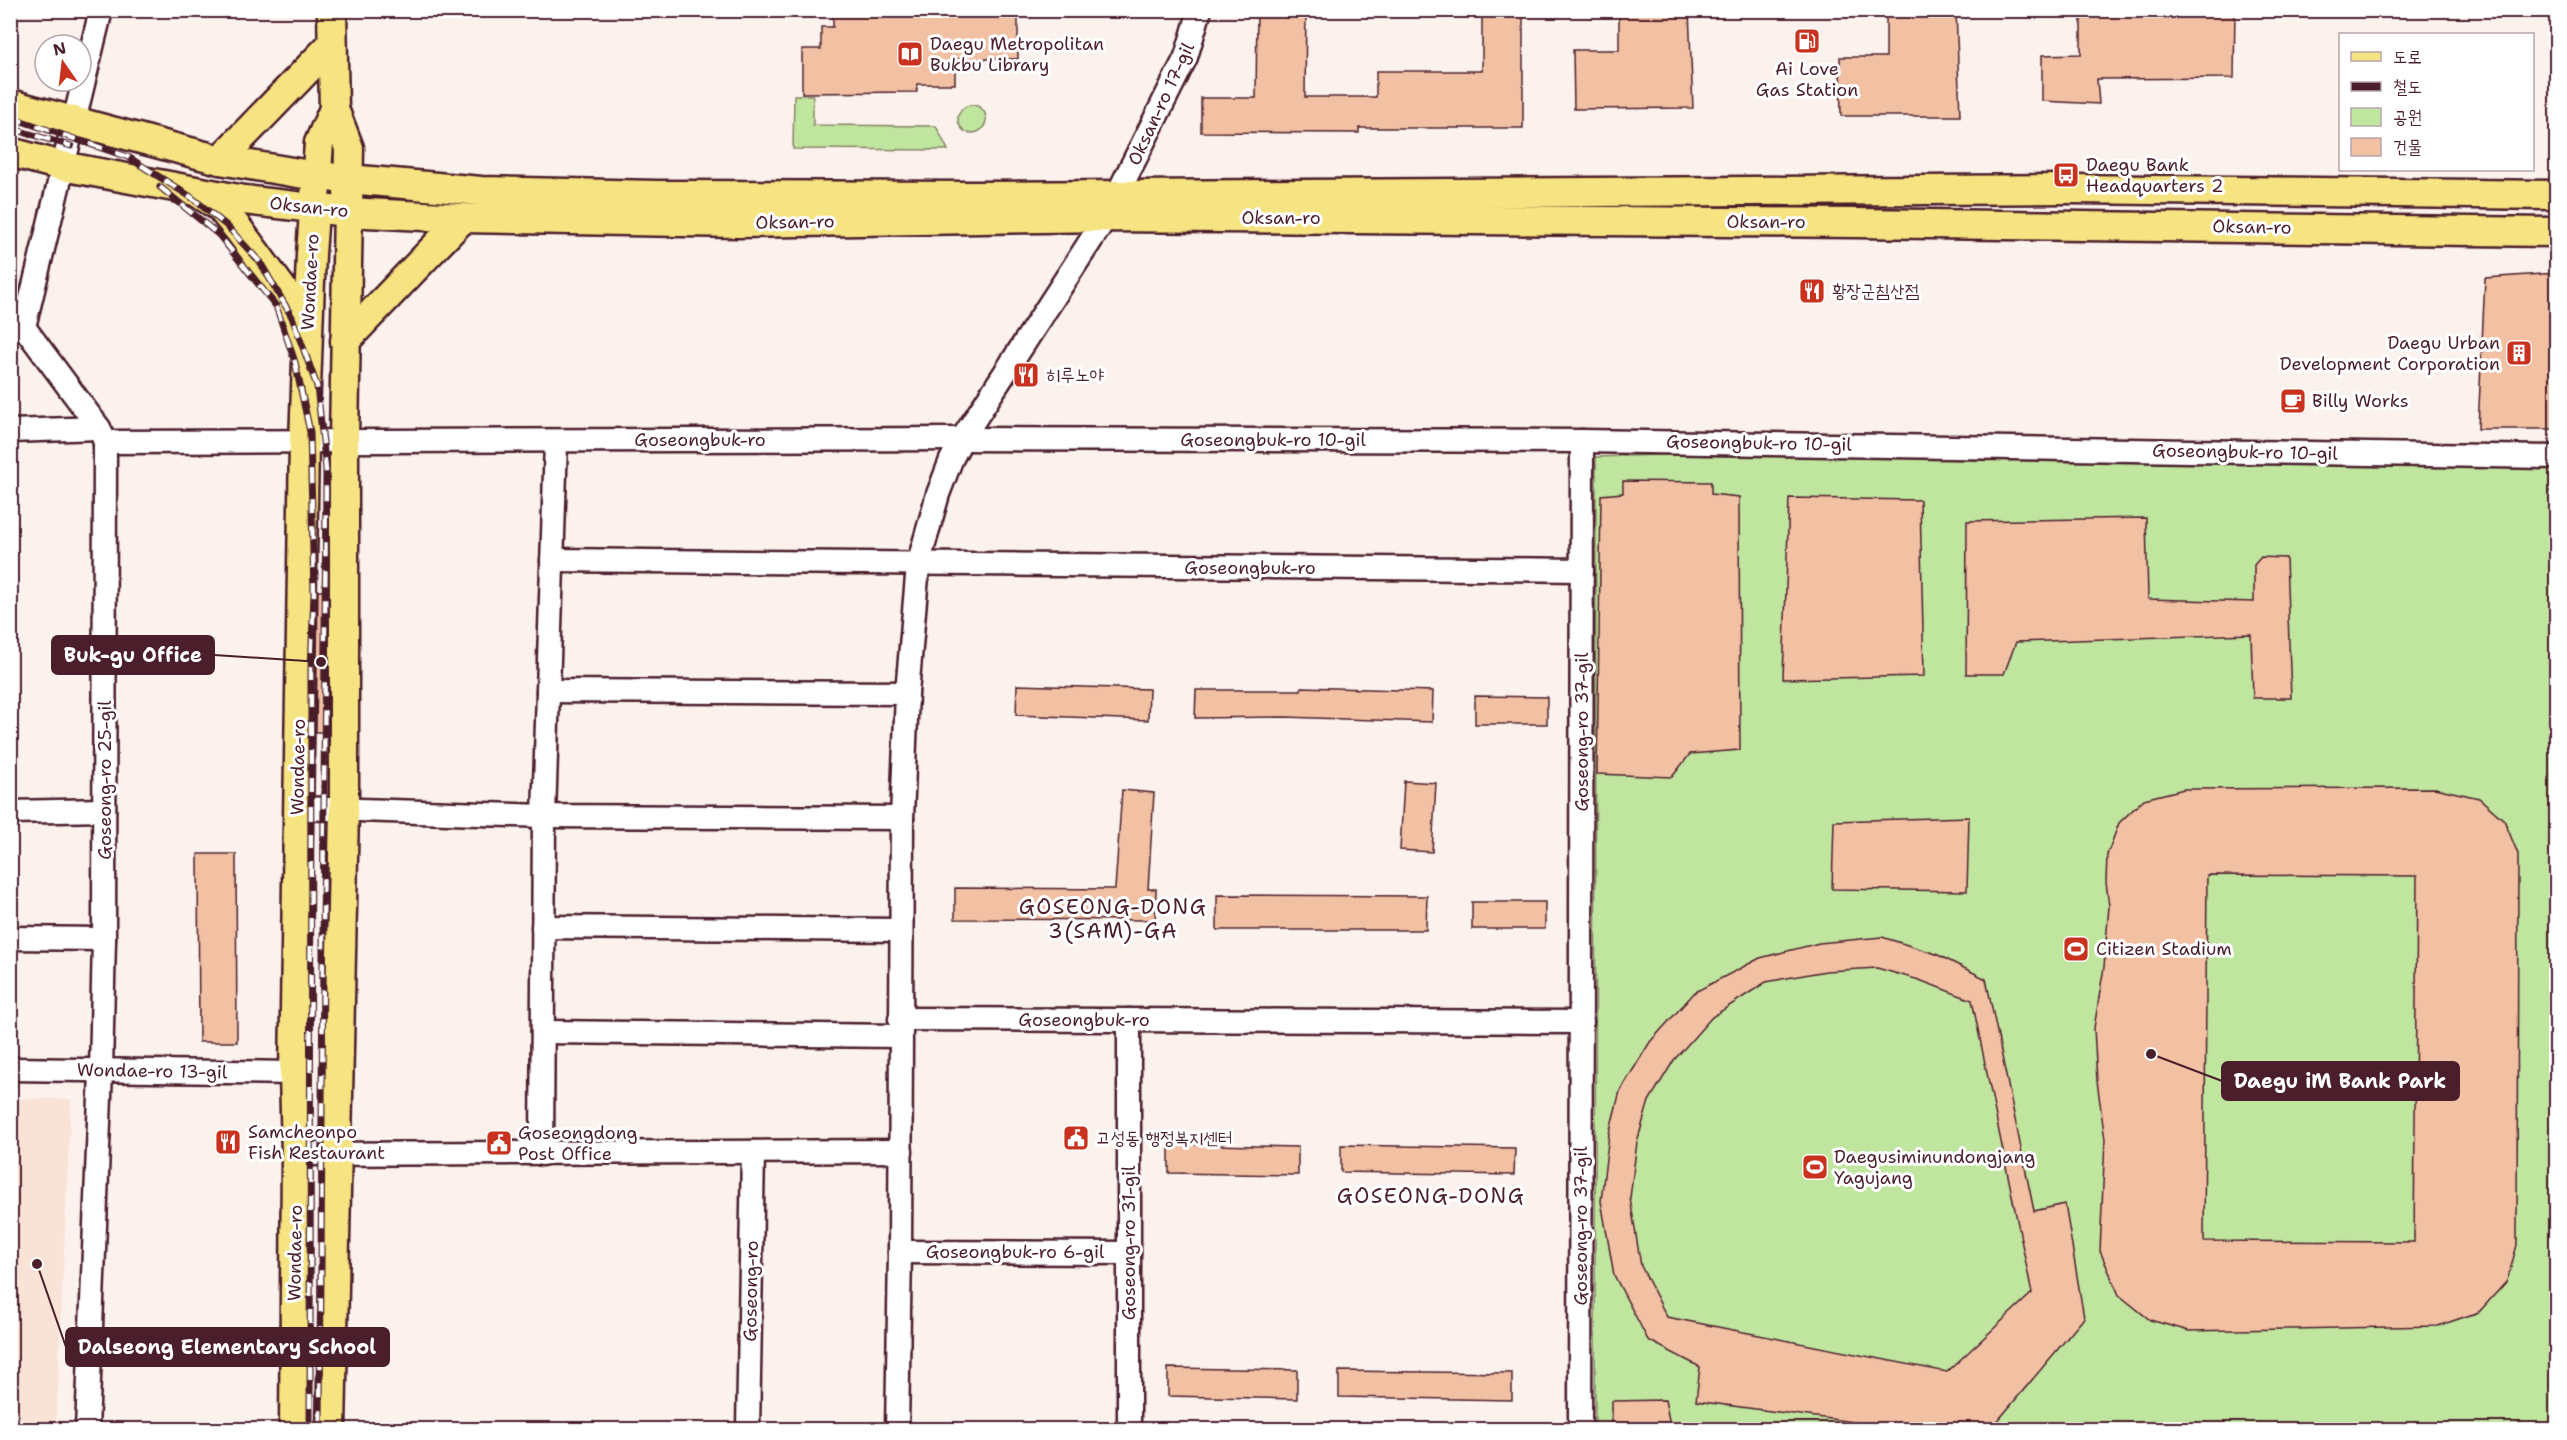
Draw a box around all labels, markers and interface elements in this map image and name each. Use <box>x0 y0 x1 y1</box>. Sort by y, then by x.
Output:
fuel station icon: Ai Love Gas Station <box>1792 26 1822 56</box>
place label: Daegu Metropolitan Bukbu Library <box>930 32 1104 77</box>
north arrow <box>33 33 93 93</box>
legend <box>2339 33 2534 171</box>
text: N <box>51 37 68 61</box>
street label: Oksan-ro 17-gil <box>1122 38 1200 169</box>
library icon: Daegu Metropolitan Bukbu Library <box>895 39 925 69</box>
text: 도로 <box>2393 45 2422 69</box>
place label: Ai Love Gas Station <box>1756 57 1858 102</box>
text: 철도 <box>2393 75 2422 99</box>
text: 공원 <box>2393 105 2422 129</box>
text: 건물 <box>2393 135 2422 159</box>
place label: Daegu Bank Headquarters 2 <box>2086 153 2224 198</box>
bus stop icon: Daegu Bank Headquarters 2 <box>2051 160 2081 190</box>
street label: Oksan-ro <box>268 191 350 223</box>
street label: Oksan-ro <box>1241 206 1321 230</box>
street label: Oksan-ro <box>755 209 835 235</box>
street label: Oksan-ro <box>1726 210 1806 234</box>
street label: Oksan-ro <box>2212 214 2292 240</box>
street label: Wondae-ro <box>295 233 325 331</box>
restaurant icon: 황장군침산점 <box>1797 276 1827 306</box>
place label: 황장군침산점 <box>1832 279 1919 303</box>
place label: Daegu Urban Development Corporation <box>2280 331 2500 376</box>
building icon: Daegu Urban Development Corporation <box>2504 338 2534 368</box>
restaurant icon: 히루노야 <box>1011 360 1041 390</box>
place label: 히루노야 <box>1046 363 1104 387</box>
cafe icon: Billy Works <box>2278 386 2308 416</box>
place label: Billy Works <box>2312 389 2409 413</box>
street label: Goseongbuk-ro <box>634 428 766 452</box>
street label: Goseongbuk-ro 10-gil <box>1180 428 1366 452</box>
street label: Goseongbuk-ro 10-gil <box>1666 429 1853 457</box>
street label: Goseongbuk-ro 10-gil <box>2152 438 2339 466</box>
street label: Goseongbuk-ro <box>1184 556 1316 580</box>
callout: Buk-gu Office <box>52 636 214 674</box>
text: Buk-gu Office <box>64 642 202 668</box>
street label: Goseong-ro 37-gil <box>1570 652 1594 812</box>
street label: Goseong-ro 25-gil <box>93 700 117 860</box>
street label: Wondae-ro <box>285 719 311 815</box>
district label: GOSEONG-DONG 3(SAM)-GA <box>1019 893 1207 945</box>
sports icon: Citizen Stadium <box>2061 934 2091 964</box>
place label: Citizen Stadium <box>2096 937 2232 961</box>
street label: Goseongbuk-ro <box>1018 1008 1150 1032</box>
street label: Wondae-ro 13-gil <box>77 1058 228 1084</box>
callout: Daegu iM Bank Park <box>2222 1062 2459 1100</box>
text: Daegu iM Bank Park <box>2234 1068 2446 1094</box>
place label: Samcheonpo Fish Restaurant <box>248 1120 385 1165</box>
place label: Goseongdong Post Office <box>518 1121 638 1166</box>
public building icon: 고성동 행정복지센터 <box>1061 1123 1091 1153</box>
place label: 고성동 행정복지센터 <box>1096 1126 1233 1150</box>
restaurant icon: Samcheonpo Fish Restaurant <box>213 1127 243 1157</box>
public building icon: Goseongdong Post Office <box>484 1128 514 1158</box>
place label: Daegusiminundongjang Yagujang <box>1834 1145 2035 1190</box>
street label: Goseong-ro 37-gil <box>1569 1146 1593 1306</box>
sports icon: Daegusiminundongjang Yagujang <box>1800 1152 1830 1182</box>
street label: Goseong-ro 31-gil <box>1117 1165 1141 1320</box>
district label: GOSEONG-DONG <box>1337 1182 1525 1210</box>
street label: Wondae-ro <box>282 1205 308 1301</box>
street label: Goseong-ro <box>738 1240 764 1342</box>
street label: Goseongbuk-ro 6-gil <box>926 1240 1105 1264</box>
callout: Dalseong Elementary School <box>66 1328 389 1366</box>
text: Dalseong Elementary School <box>78 1334 376 1360</box>

